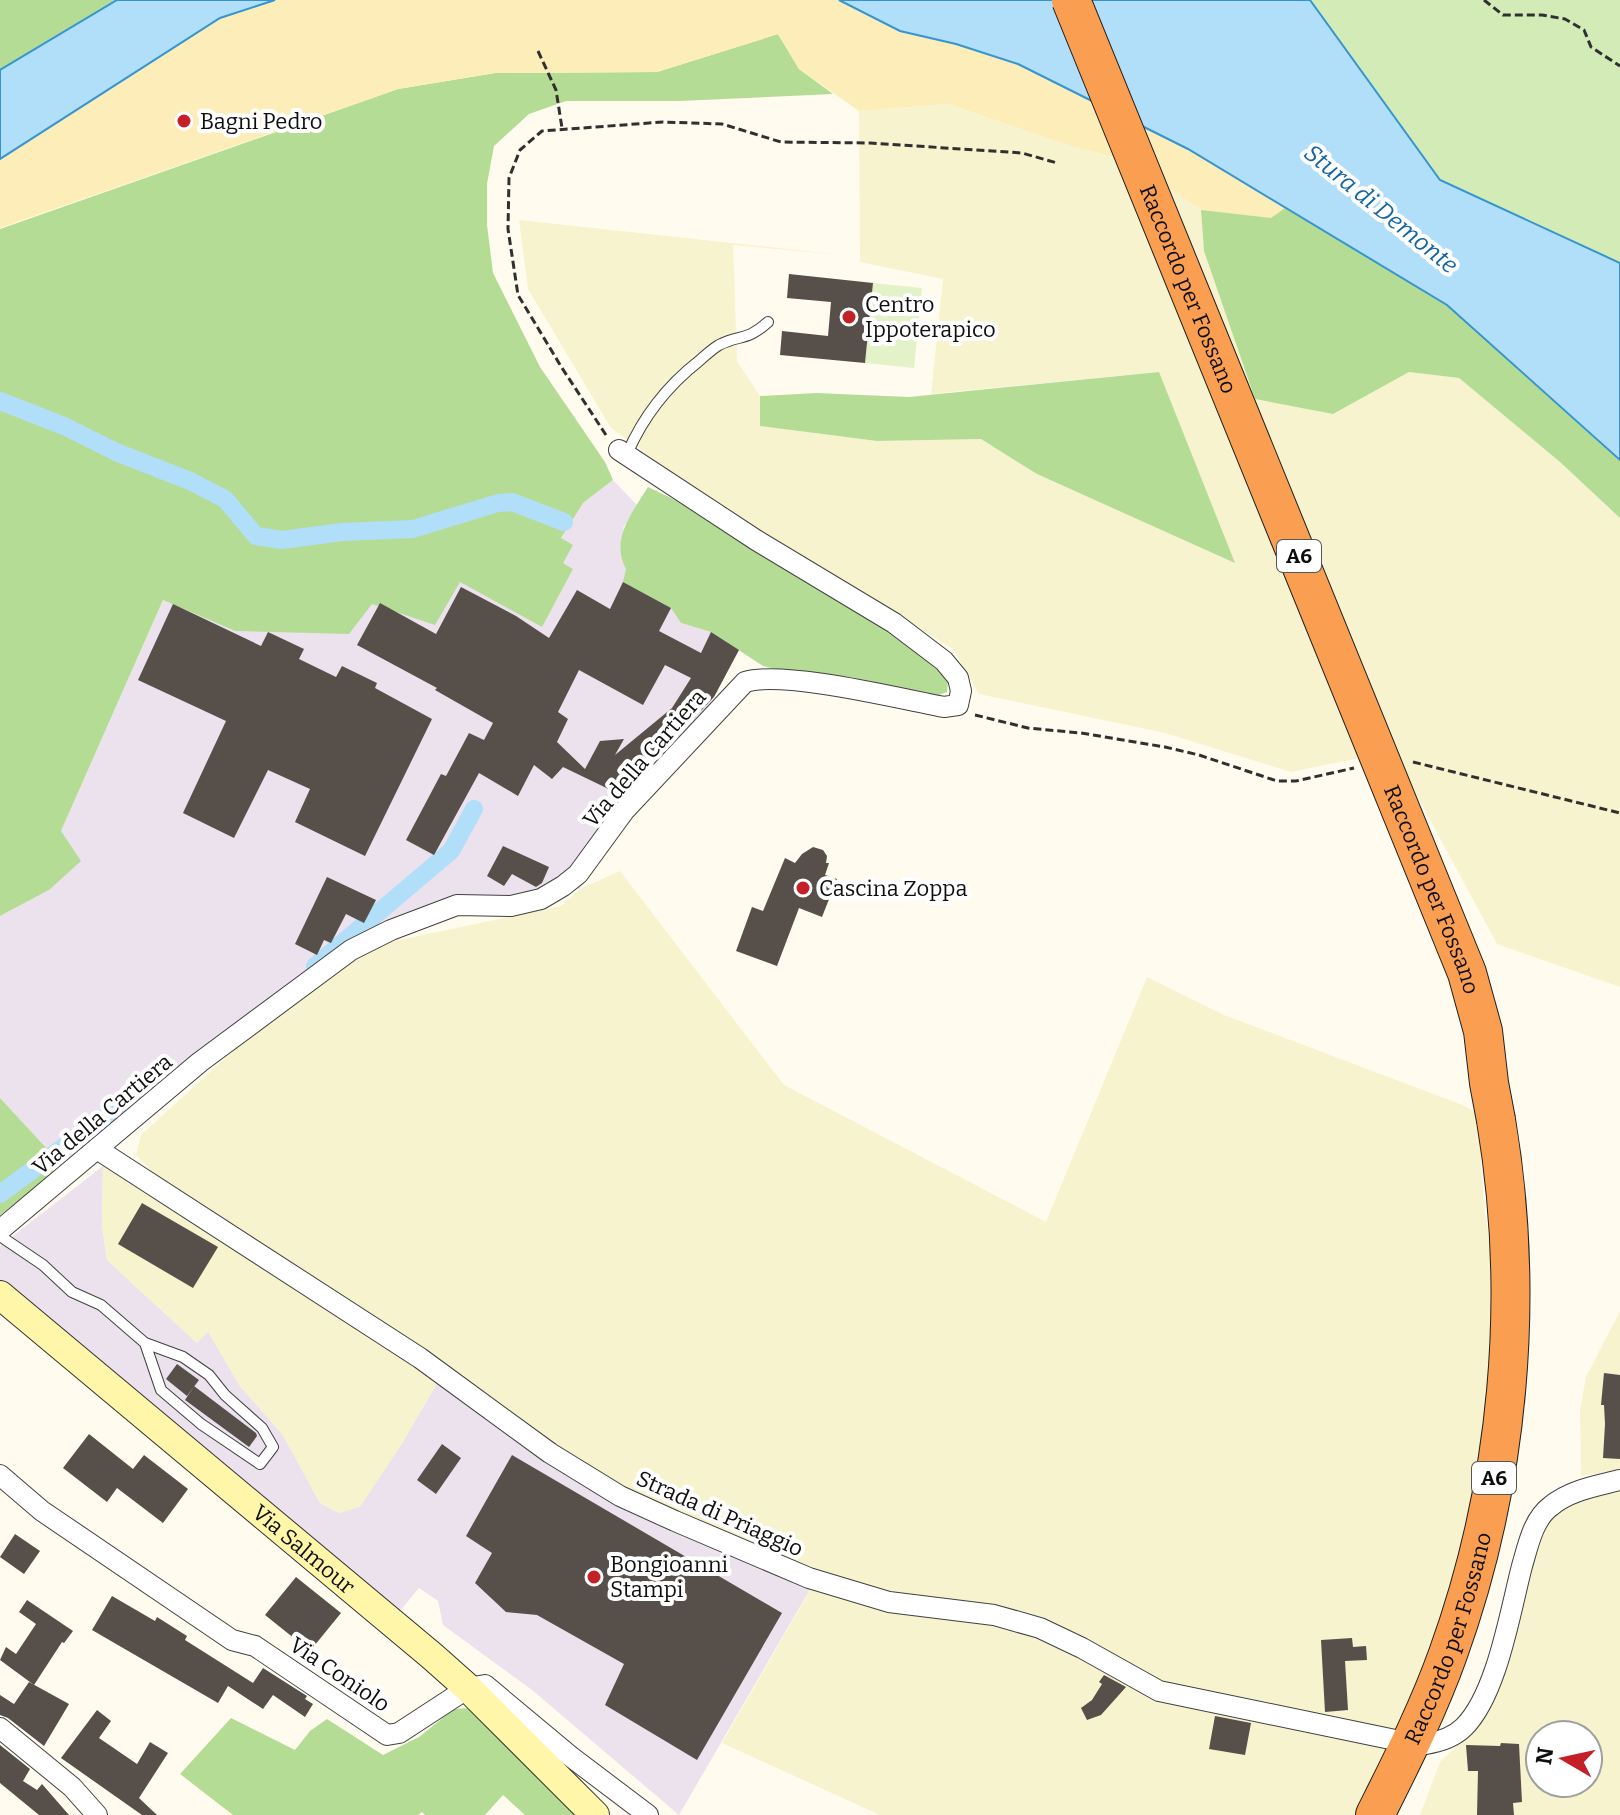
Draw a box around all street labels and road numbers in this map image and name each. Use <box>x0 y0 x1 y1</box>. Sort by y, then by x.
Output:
street label: Raccordo per Fossano <box>1134 181 1243 398</box>
road number: A6 <box>1277 540 1321 572</box>
street label: Via della Cartiera <box>577 684 712 833</box>
street label: Raccordo per Fossano <box>1378 781 1485 997</box>
street label: Via della Cartiera <box>27 1048 178 1181</box>
road number: A6 <box>1472 1462 1516 1494</box>
street label: Strada di Priaggio <box>632 1465 807 1562</box>
street label: Via Salmour <box>247 1499 360 1600</box>
street label: Raccordo per Fossano <box>1399 1530 1497 1749</box>
street label: Via Coniolo <box>284 1631 395 1718</box>

